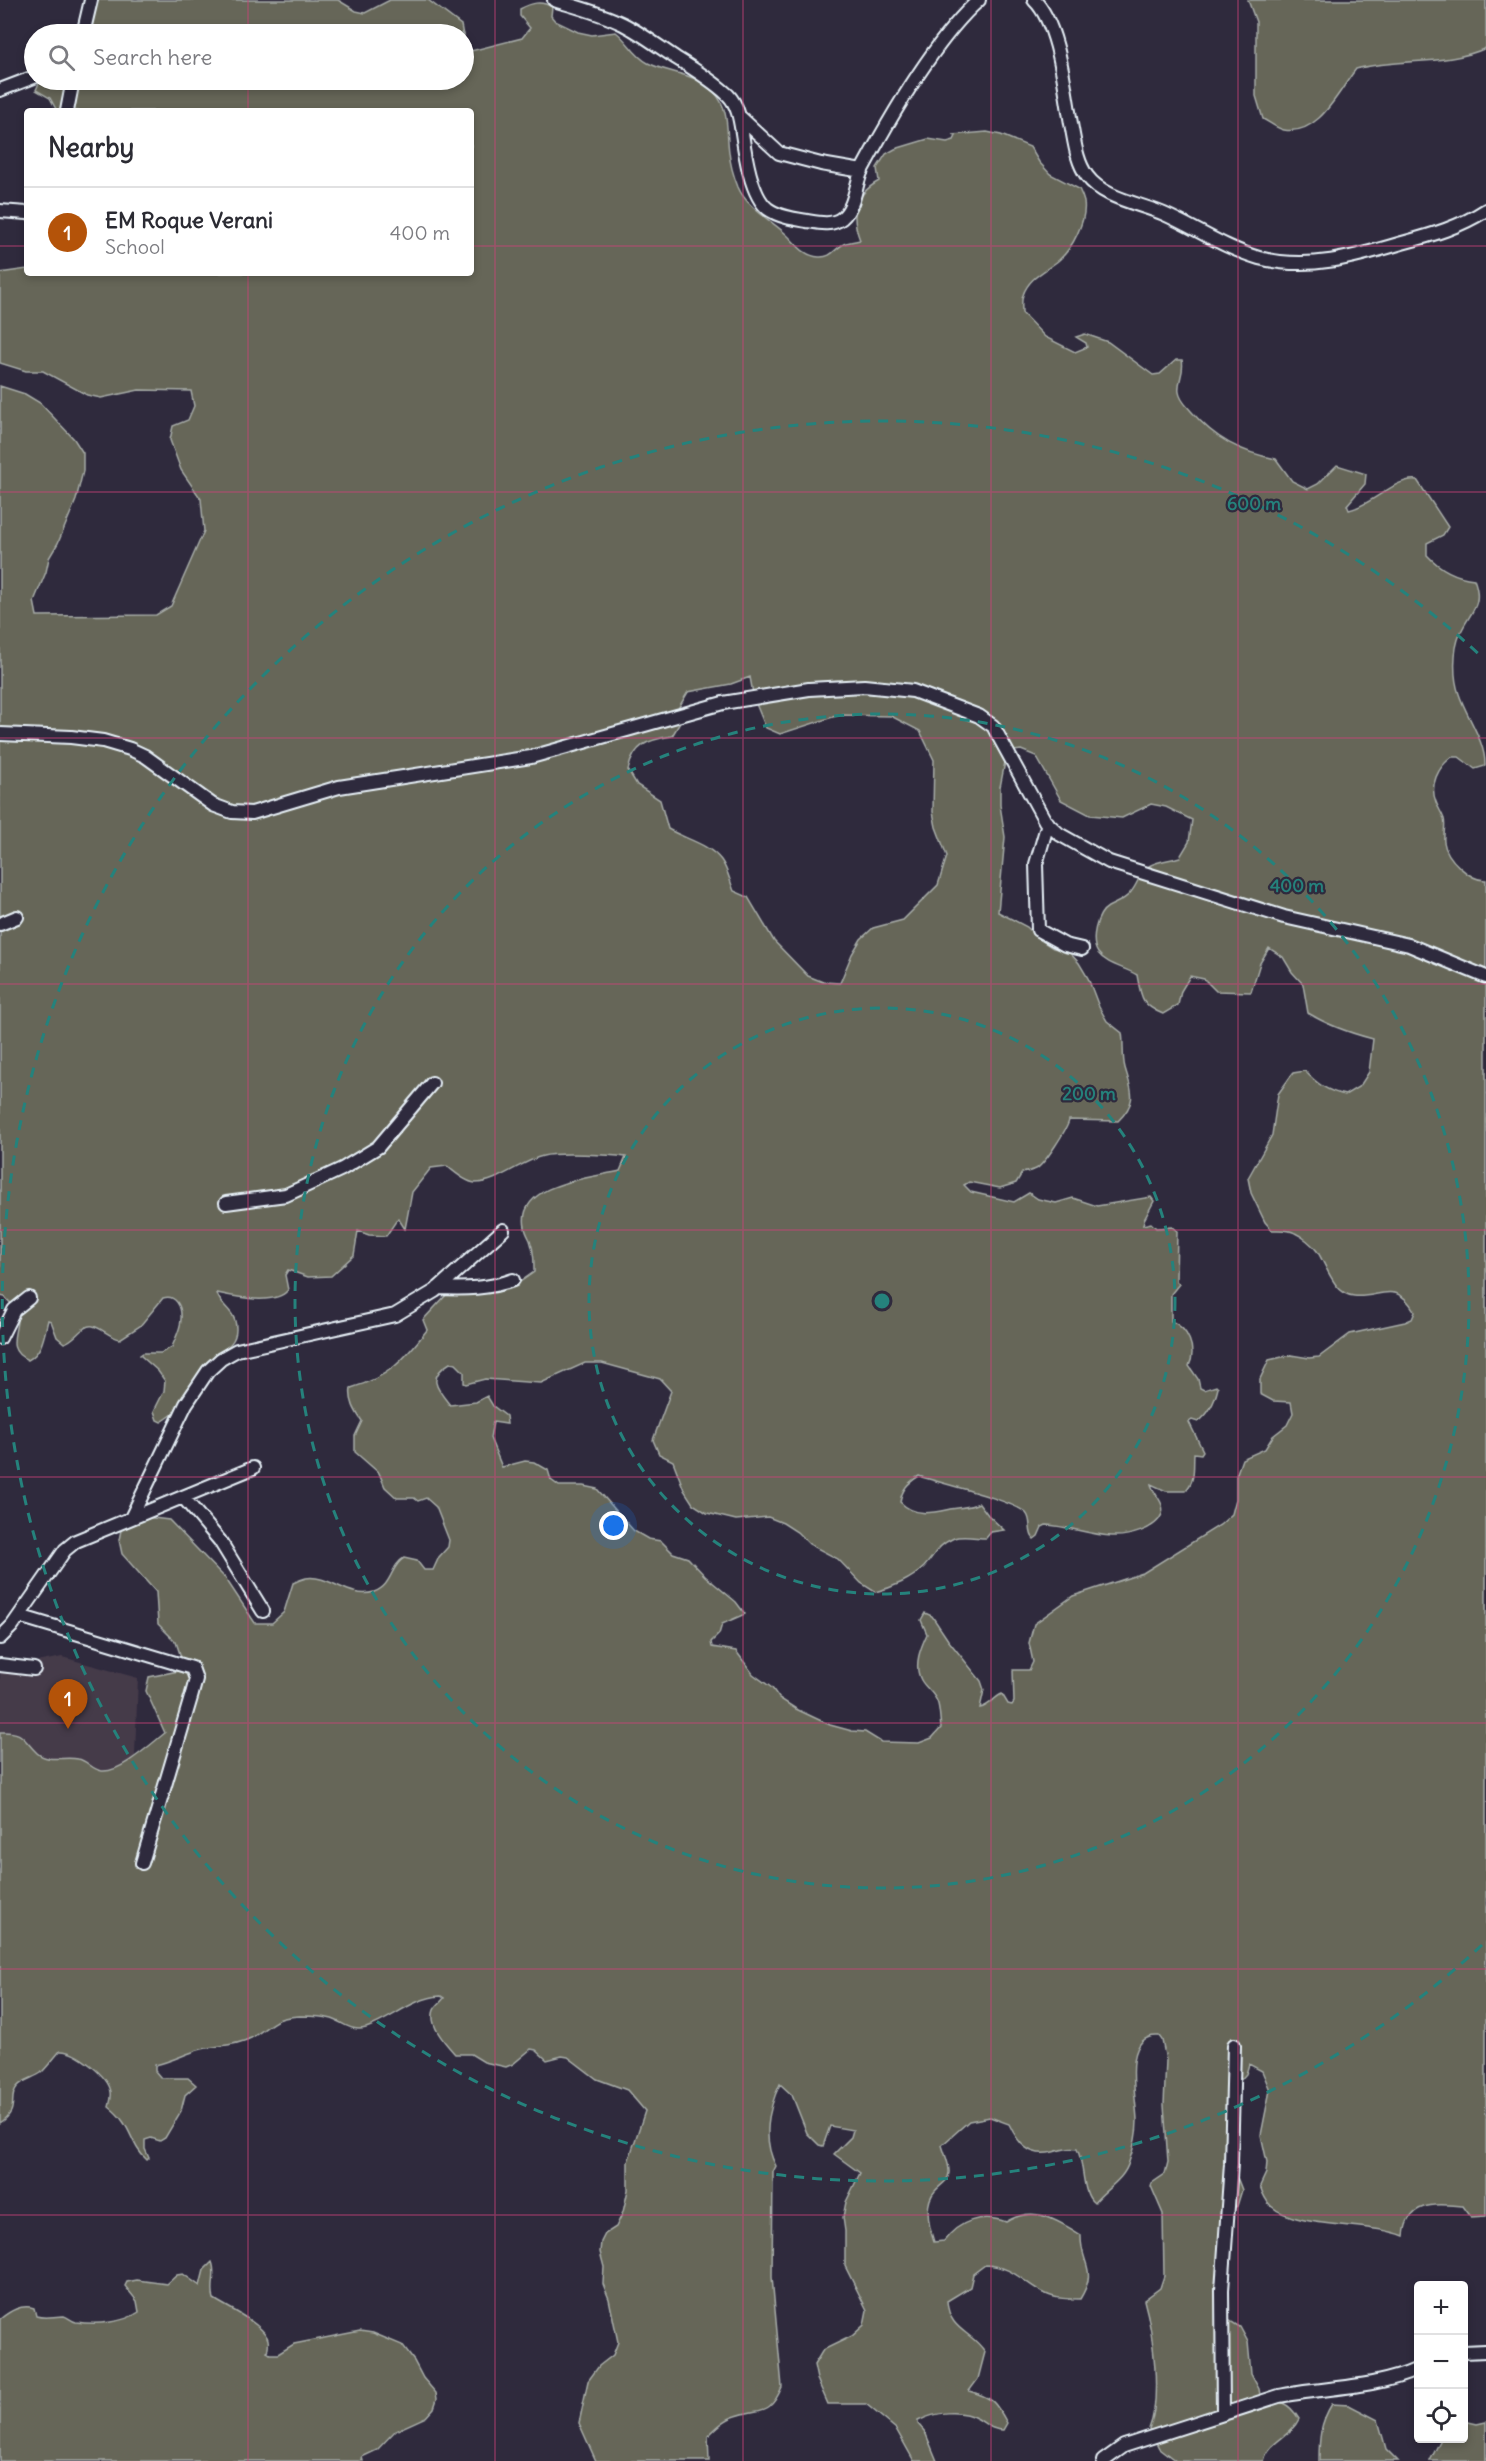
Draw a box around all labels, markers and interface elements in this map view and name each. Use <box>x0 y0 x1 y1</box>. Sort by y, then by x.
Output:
search box <box>24 24 474 90</box>
icon: search <box>45 41 78 74</box>
text: Search here <box>93 43 212 71</box>
text: Nearby <box>48 131 134 164</box>
text: EM Roque Verani <box>105 206 273 234</box>
text: 1 <box>64 220 71 245</box>
text: 400 m <box>390 220 450 245</box>
text: School <box>105 234 165 259</box>
text: 600 m <box>1227 492 1281 515</box>
text: 400 m <box>1270 874 1324 897</box>
text: 200 m <box>1062 1082 1116 1105</box>
centre of rings <box>872 1291 892 1311</box>
your location <box>599 1511 628 1540</box>
pin: 1 <box>48 1680 88 1729</box>
map controls <box>1414 2281 1468 2443</box>
button: + <box>1414 2281 1468 2335</box>
button: − <box>1414 2335 1468 2389</box>
button: locate <box>1414 2389 1468 2443</box>

